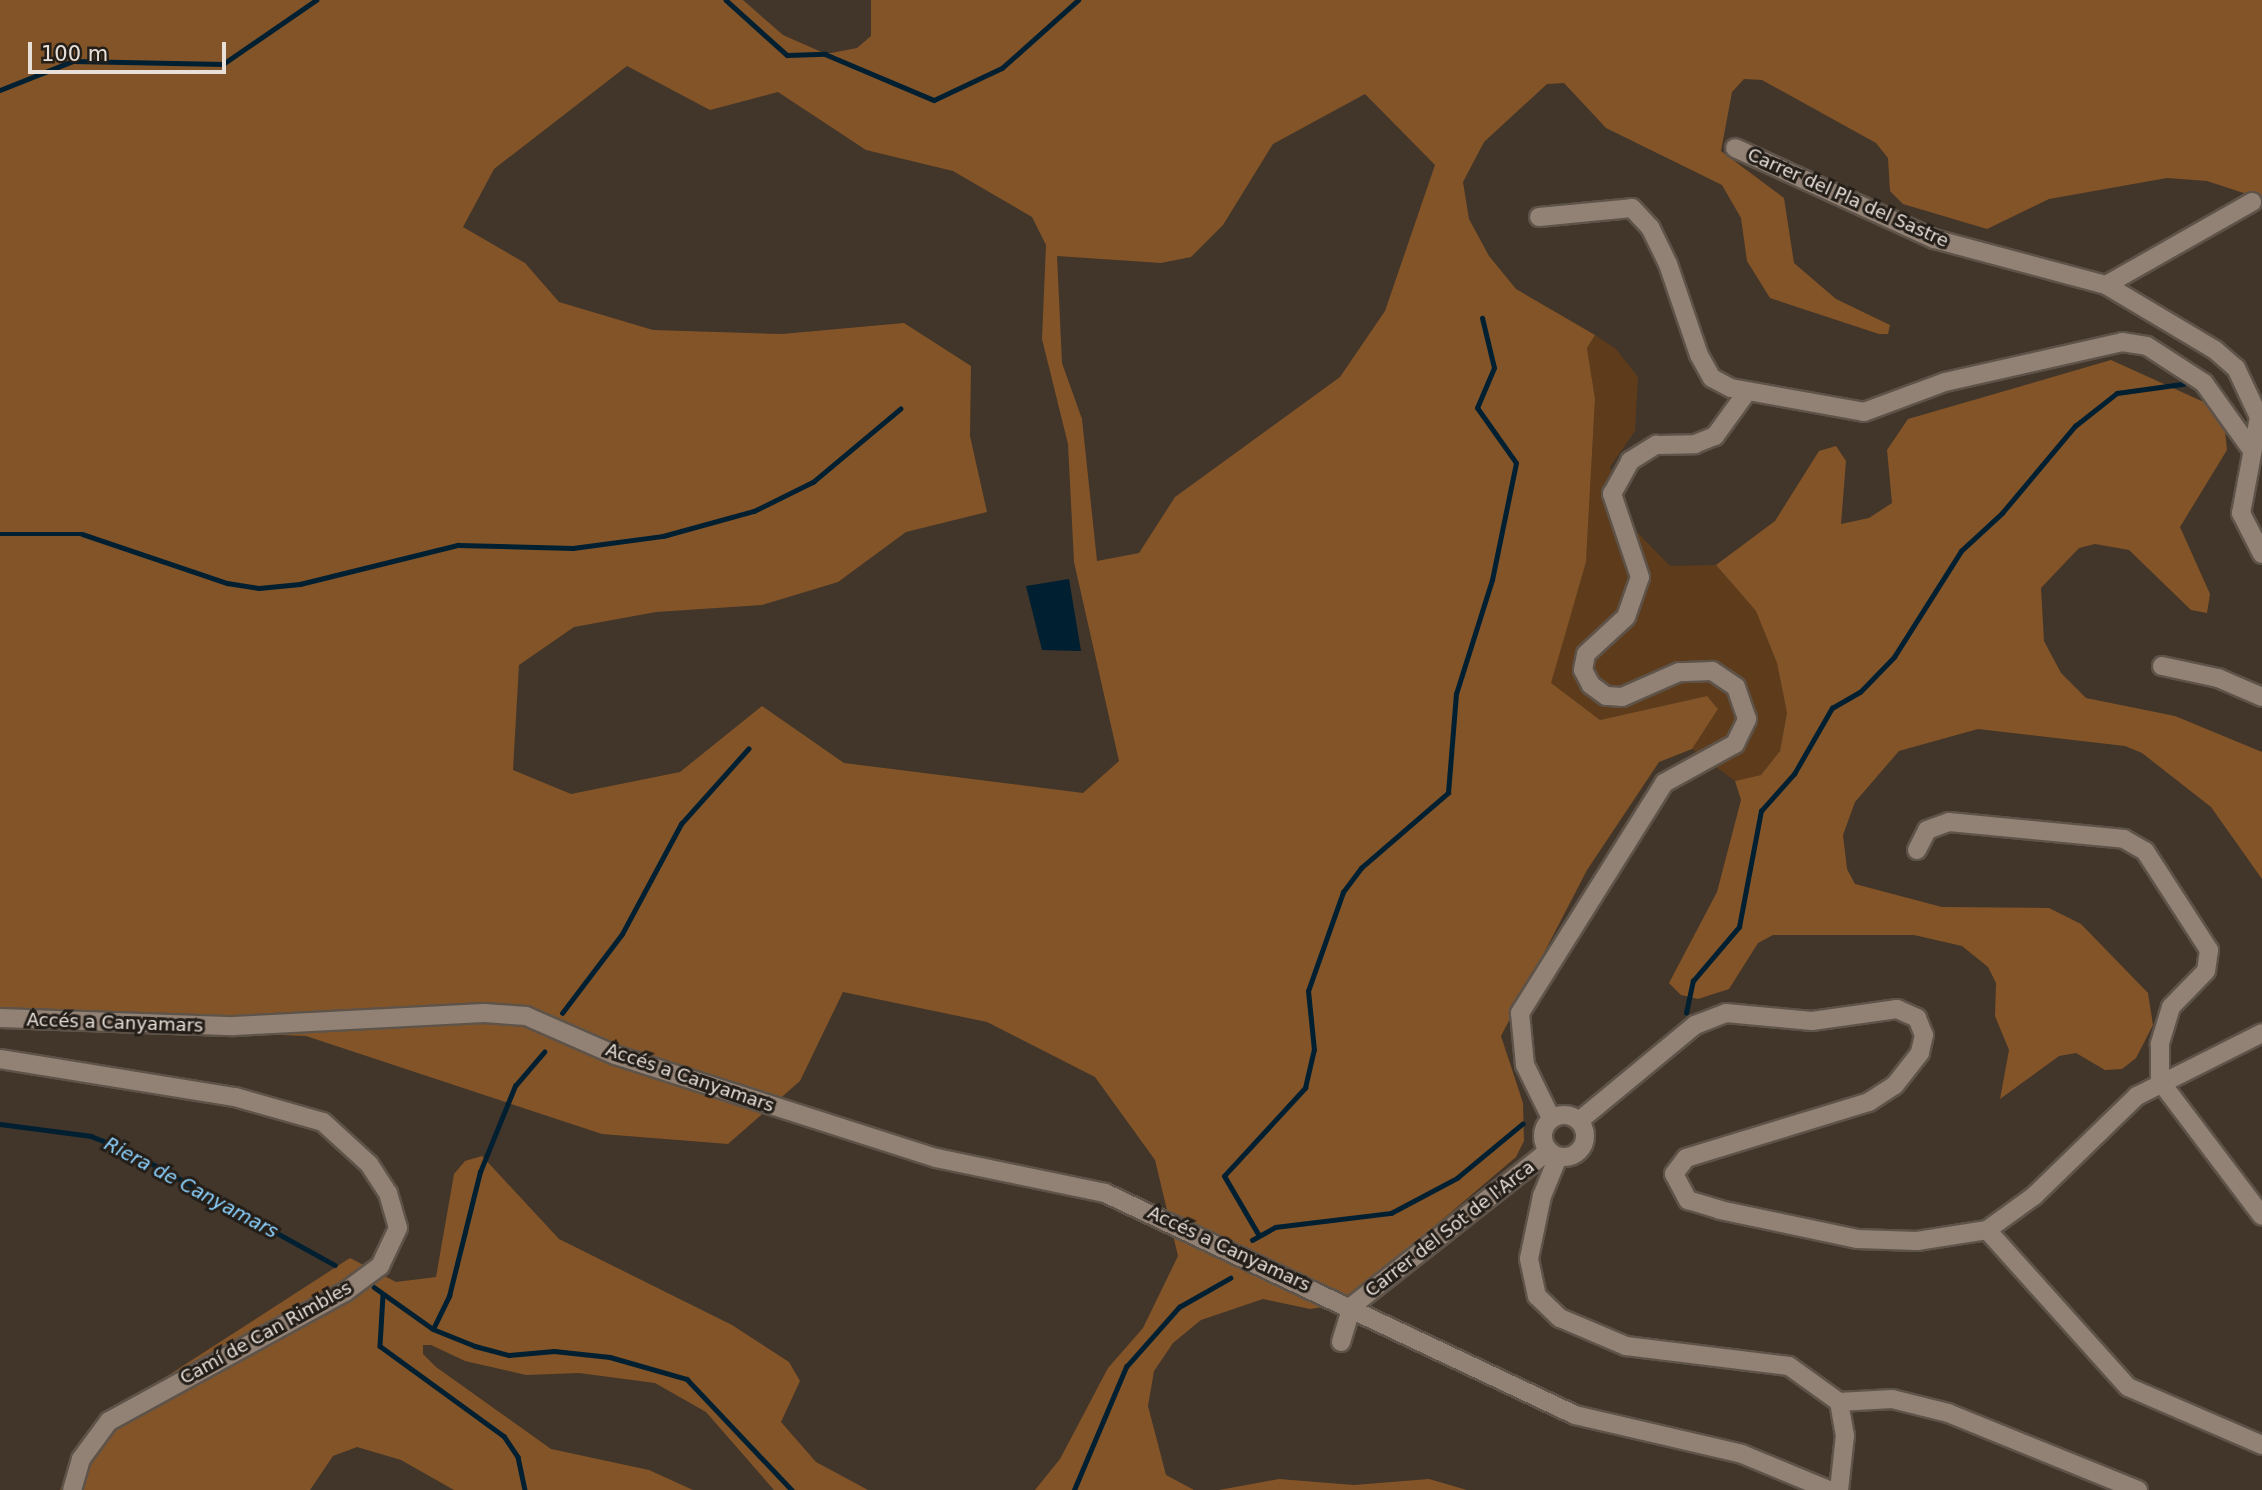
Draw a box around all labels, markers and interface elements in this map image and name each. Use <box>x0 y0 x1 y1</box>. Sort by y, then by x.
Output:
scale bar <box>32 28 229 72</box>
text: 100 m <box>41 42 108 66</box>
street label: Carrer del Pla del Sastre <box>1744 144 1952 252</box>
street label: Accés a Canyamars <box>26 1009 204 1037</box>
street label: Accés a Canyamars <box>603 1039 777 1117</box>
water label: Riera de Canyamars <box>100 1133 282 1243</box>
street label: Carrer del Sot de l'Arca <box>1361 1156 1539 1302</box>
street label: Accés a Canyamars <box>1144 1202 1314 1296</box>
street label: Camí de Can Rimbles <box>176 1277 356 1389</box>

